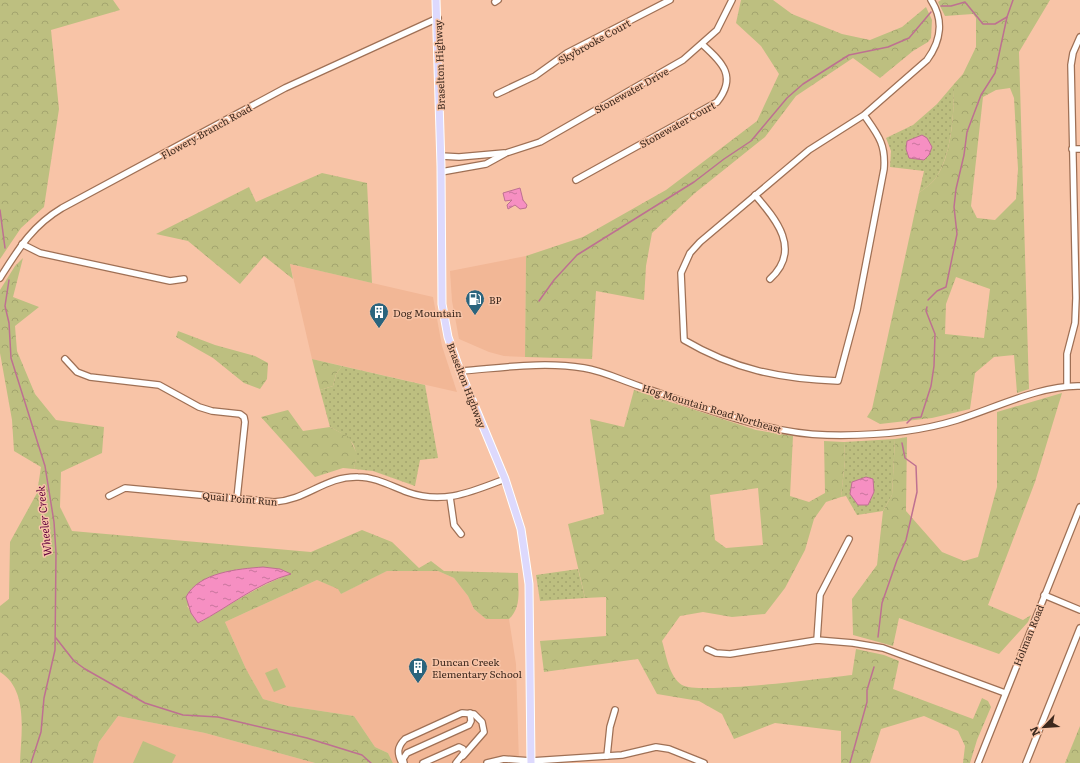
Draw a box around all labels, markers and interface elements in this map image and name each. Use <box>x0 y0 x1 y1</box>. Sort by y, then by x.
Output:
street label: Skybrooke Court <box>555 15 633 67</box>
street label: Braselton Highway <box>430 19 448 110</box>
street label: Stonewater Drive <box>591 63 671 117</box>
street label: Stonewater Court <box>636 97 718 151</box>
street label: Flowery Branch Road <box>158 100 254 162</box>
fuel station icon: BP <box>464 288 486 316</box>
place label: BP <box>489 292 502 307</box>
building icon: Dog Mountain <box>368 301 390 329</box>
place label: Dog Mountain <box>393 305 462 320</box>
street label: Braselton Highway <box>444 340 490 430</box>
street label: Hog Mountain Road Northeast <box>640 380 784 436</box>
water label: Wheeler Creek <box>31 485 55 557</box>
street label: Quail Point Run <box>202 487 279 509</box>
street label: Holman Road <box>1009 602 1047 668</box>
place label: Duncan Creek Elementary School <box>432 654 522 681</box>
building icon: Duncan Creek Elementary School <box>407 656 429 684</box>
north arrow <box>1024 707 1064 747</box>
text: N <box>1025 724 1043 739</box>

